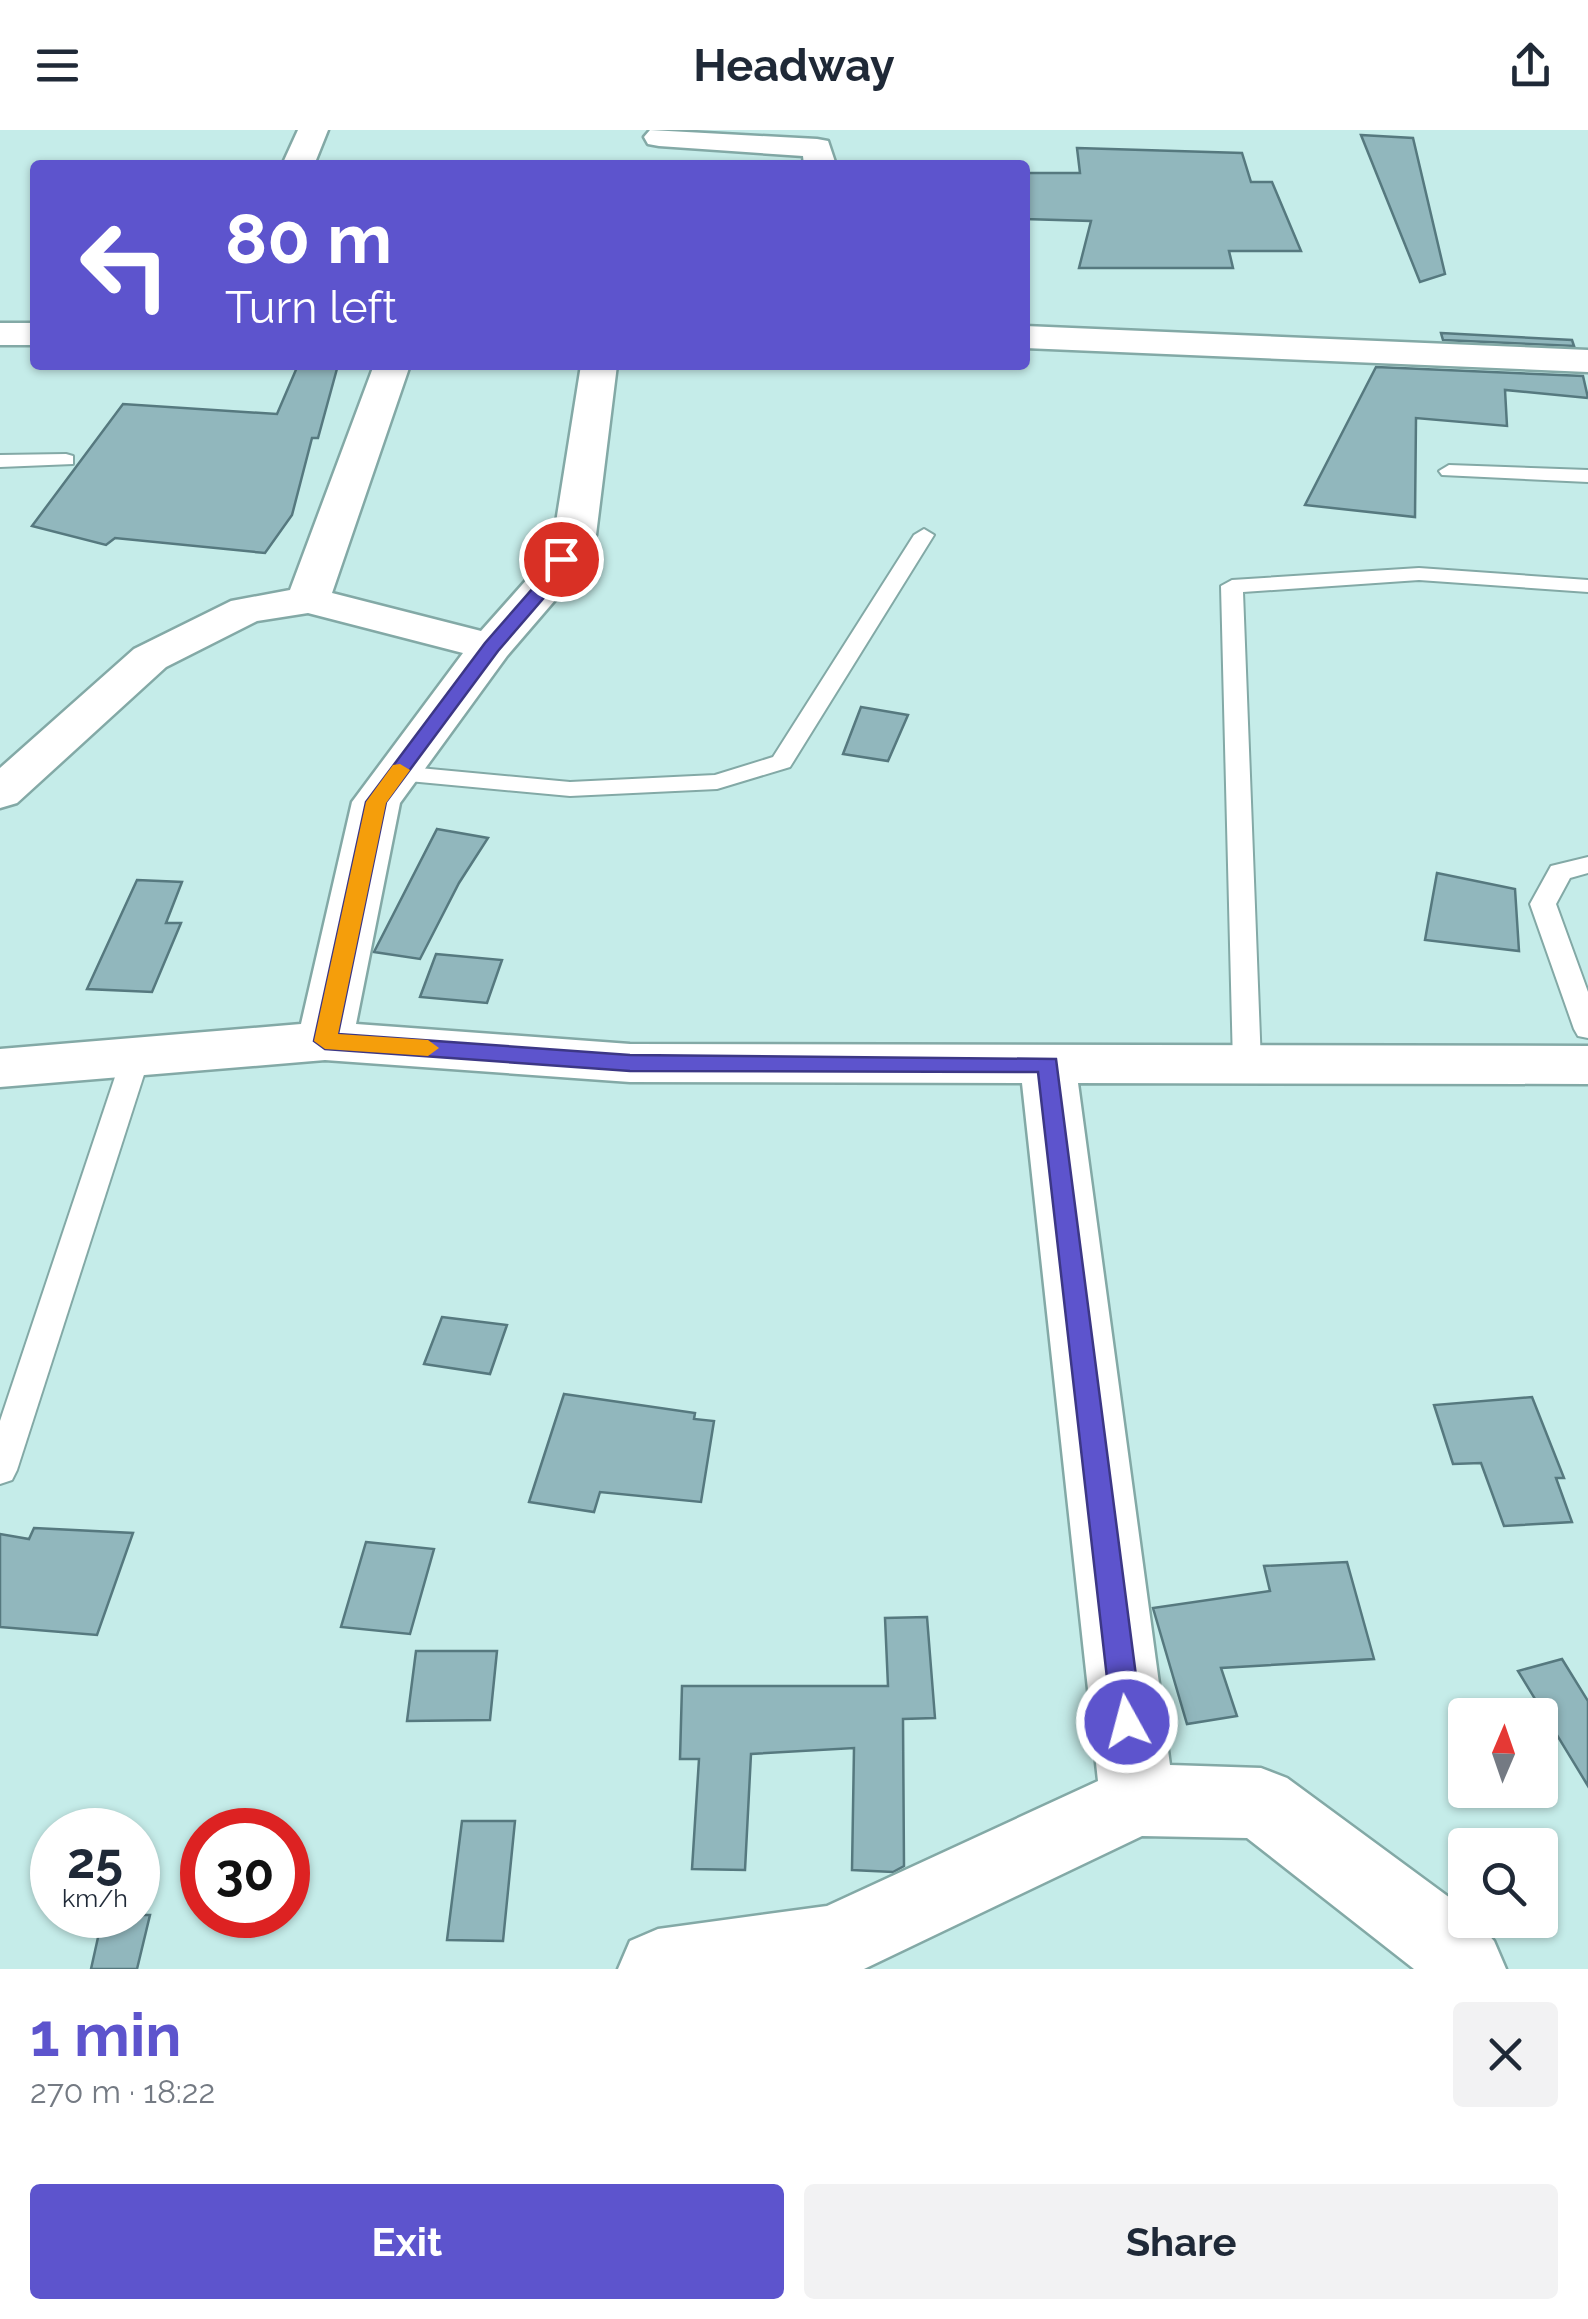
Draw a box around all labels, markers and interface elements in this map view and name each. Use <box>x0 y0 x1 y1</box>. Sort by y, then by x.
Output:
icon: menu <box>30 38 85 93</box>
icon: share <box>1503 38 1558 93</box>
text: Headway <box>693 39 895 92</box>
text: 80 m <box>225 197 392 279</box>
icon: left <box>60 200 190 330</box>
text: Turn left <box>225 281 397 334</box>
pin <box>519 517 604 602</box>
icon: arrive <box>534 532 589 587</box>
position arrow <box>1075 1670 1179 1774</box>
north arrow <box>1448 1698 1558 1808</box>
map controls <box>1448 1698 1558 1938</box>
speed limit sign: 30 <box>180 1808 310 1938</box>
button: search <box>1448 1828 1558 1938</box>
text: 25 <box>67 1831 123 1890</box>
text: km/h <box>62 1883 128 1913</box>
text: 1 min <box>30 2000 181 2070</box>
button: close <box>1453 2002 1558 2107</box>
text: 270 m · 18:22 <box>30 2073 215 2110</box>
button: Exit <box>30 2184 784 2299</box>
button: Share <box>804 2184 1558 2299</box>

